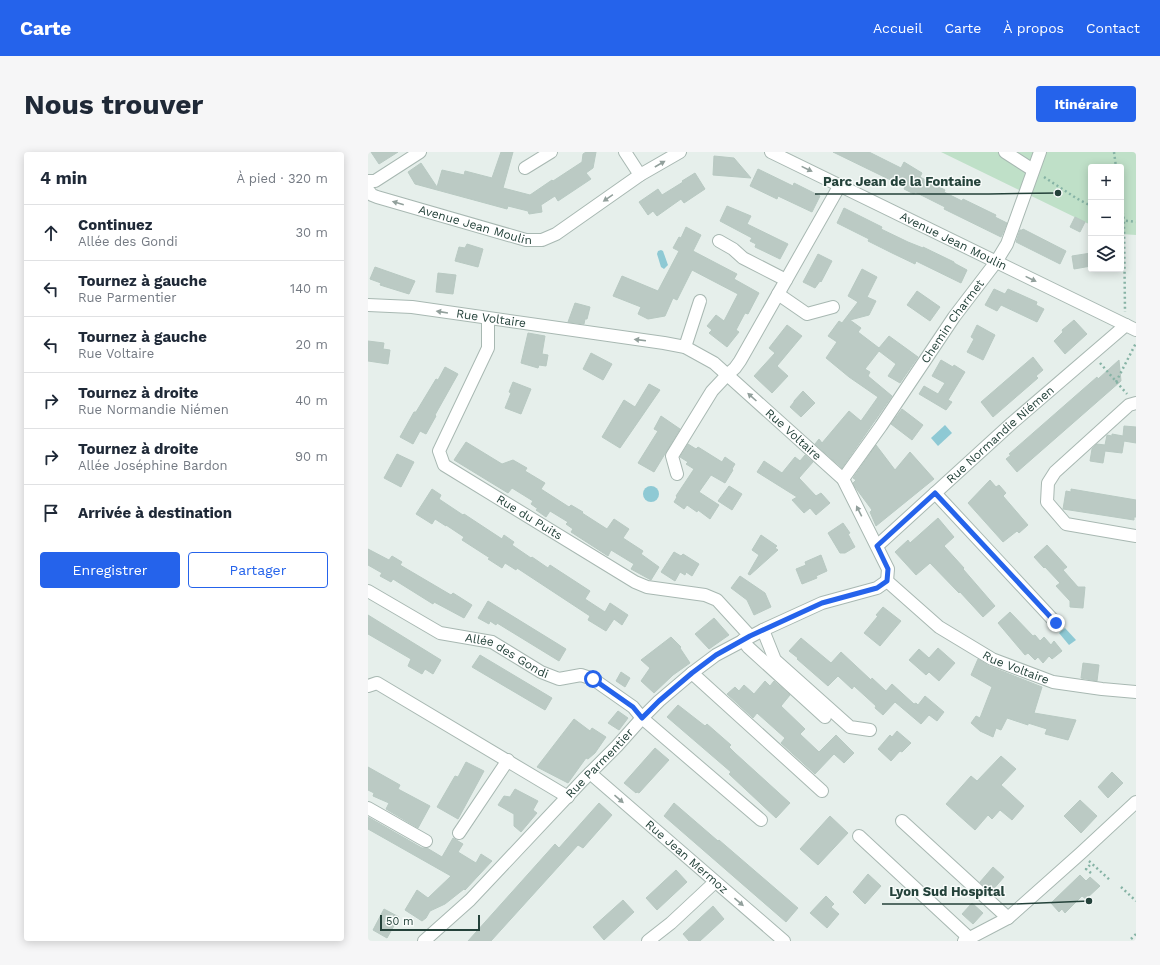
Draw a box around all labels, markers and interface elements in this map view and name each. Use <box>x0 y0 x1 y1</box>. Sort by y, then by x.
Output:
text: Carte <box>20 17 71 40</box>
text: Accueil <box>873 20 922 36</box>
text: Carte <box>944 20 981 36</box>
text: À propos <box>1003 20 1064 36</box>
text: Contact <box>1086 20 1140 36</box>
button: Itinéraire <box>1036 86 1136 122</box>
text: Nous trouver <box>24 88 203 121</box>
one-way arrow <box>654 160 666 167</box>
map controls <box>1088 164 1124 272</box>
button: + <box>1088 164 1124 200</box>
one-way arrow <box>801 166 812 172</box>
text: 4 min <box>40 168 87 188</box>
callout: Parc Jean de la Fontaine <box>815 169 989 194</box>
text: À pied · 320 m <box>236 171 328 186</box>
text: Parc Jean de la Fontaine <box>823 174 982 189</box>
one-way arrow <box>603 194 613 202</box>
one-way arrow <box>391 200 403 206</box>
button: − <box>1088 200 1124 236</box>
street label: Avenue Jean Moulin <box>417 202 532 247</box>
street label: Avenue Jean Moulin <box>898 209 1009 273</box>
text: Continuez <box>78 216 152 234</box>
icon: ahead <box>40 222 62 244</box>
text: 30 m <box>296 225 328 240</box>
text: Allée des Gondi <box>78 234 178 249</box>
button: layers <box>1088 236 1124 272</box>
text: Tournez à gauche <box>78 272 207 290</box>
one-way arrow <box>1025 276 1036 282</box>
street label: Chemin Charmet <box>918 277 987 366</box>
icon: left <box>40 278 62 300</box>
text: 140 m <box>290 281 328 296</box>
text: Rue Parmentier <box>78 290 177 305</box>
street label: Rue Voltaire <box>455 306 527 330</box>
one-way arrow <box>436 309 448 315</box>
text: Tournez à gauche <box>78 328 207 346</box>
icon: left <box>40 334 62 356</box>
text: 20 m <box>296 337 328 352</box>
one-way arrow <box>634 337 646 344</box>
text: Rue Voltaire <box>78 346 154 361</box>
street label: Rue Normandie Niémen <box>943 383 1057 486</box>
text: Tournez à droite <box>78 384 198 402</box>
icon: right <box>40 390 62 412</box>
text: 40 m <box>295 393 328 408</box>
one-way arrow <box>747 393 758 402</box>
text: Rue Normandie Niémen <box>78 402 229 417</box>
street label: Rue Voltaire <box>763 406 824 463</box>
text: Tournez à droite <box>78 440 198 458</box>
icon: right <box>40 446 62 468</box>
text: 90 m <box>295 449 328 464</box>
text: Allée Joséphine Bardon <box>78 458 228 473</box>
street label: Rue du Puits <box>494 492 565 543</box>
icon: arrive <box>40 502 62 524</box>
text: Arrivée à destination <box>78 504 232 522</box>
one-way arrow <box>856 506 862 517</box>
button: Enregistrer <box>40 552 180 588</box>
button: Partager <box>188 552 328 588</box>
route end <box>1047 614 1065 632</box>
street label: Allée des Gondi <box>464 630 551 681</box>
street label: Rue Voltaire <box>980 648 1051 687</box>
route start <box>584 670 602 688</box>
street label: Rue Parmentier <box>563 726 636 801</box>
one-way arrow <box>614 794 624 803</box>
street label: Rue Jean Mermoz <box>643 817 731 896</box>
callout: Lyon Sud Hospital <box>882 879 1013 904</box>
text: Lyon Sud Hospital <box>889 884 1006 899</box>
one-way arrow <box>733 898 744 907</box>
scale bar <box>380 913 480 932</box>
text: 50 m <box>386 915 413 928</box>

